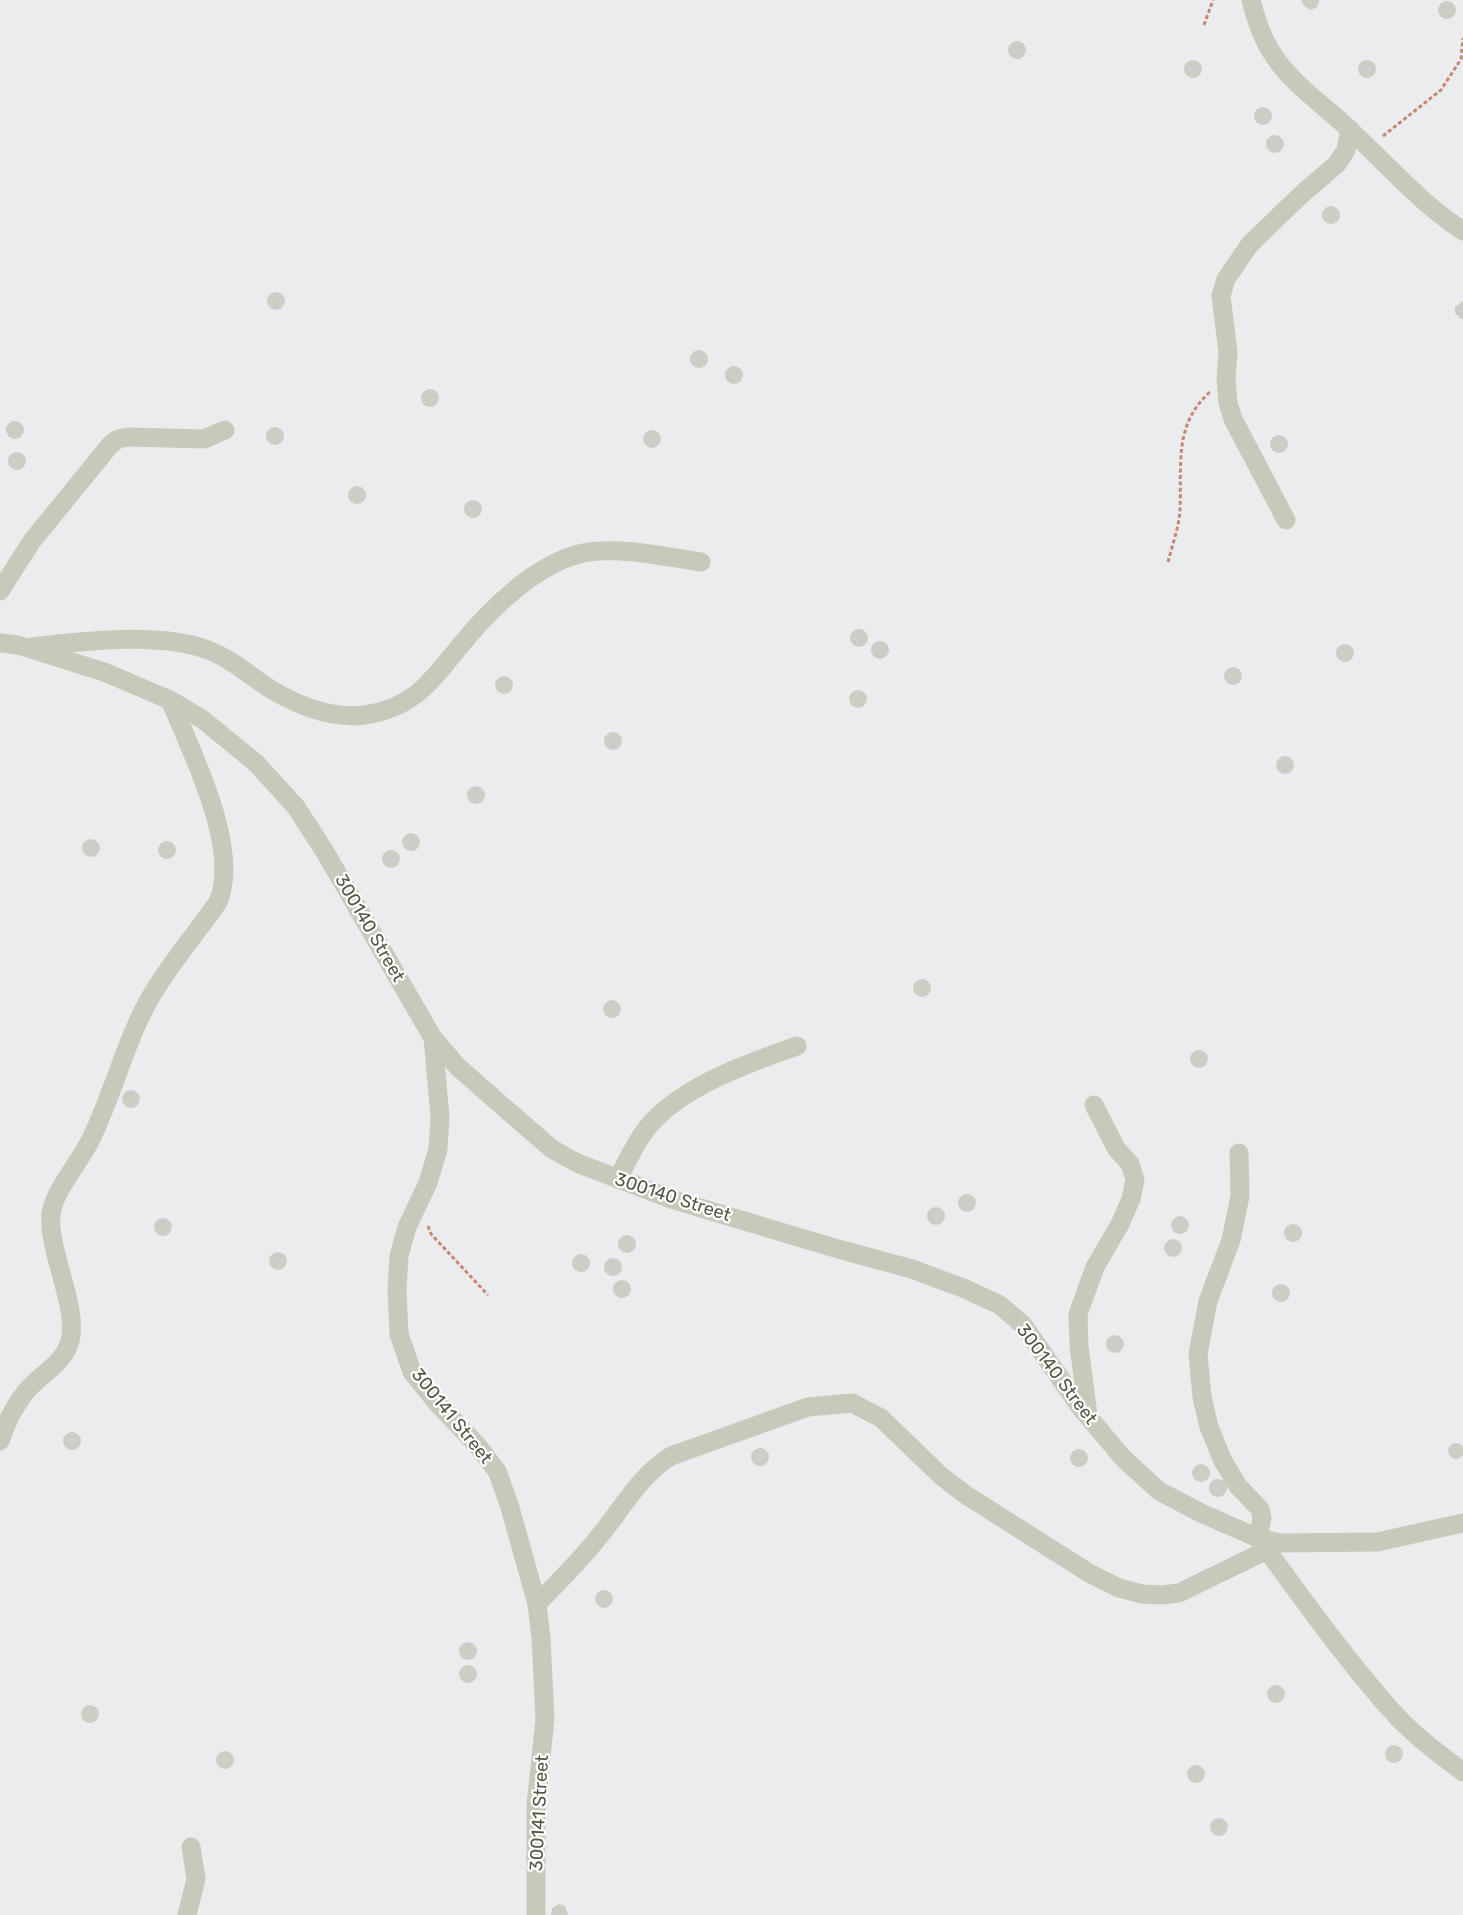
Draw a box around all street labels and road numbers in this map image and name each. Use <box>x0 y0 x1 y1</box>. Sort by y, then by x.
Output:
street label: 300140 Street <box>330 870 410 986</box>
street label: 300140 Street <box>612 1168 734 1226</box>
street label: 300140 Street <box>1012 1319 1102 1429</box>
street label: 300141 Street <box>407 1364 497 1468</box>
street label: 300141 Street <box>525 1754 553 1872</box>

